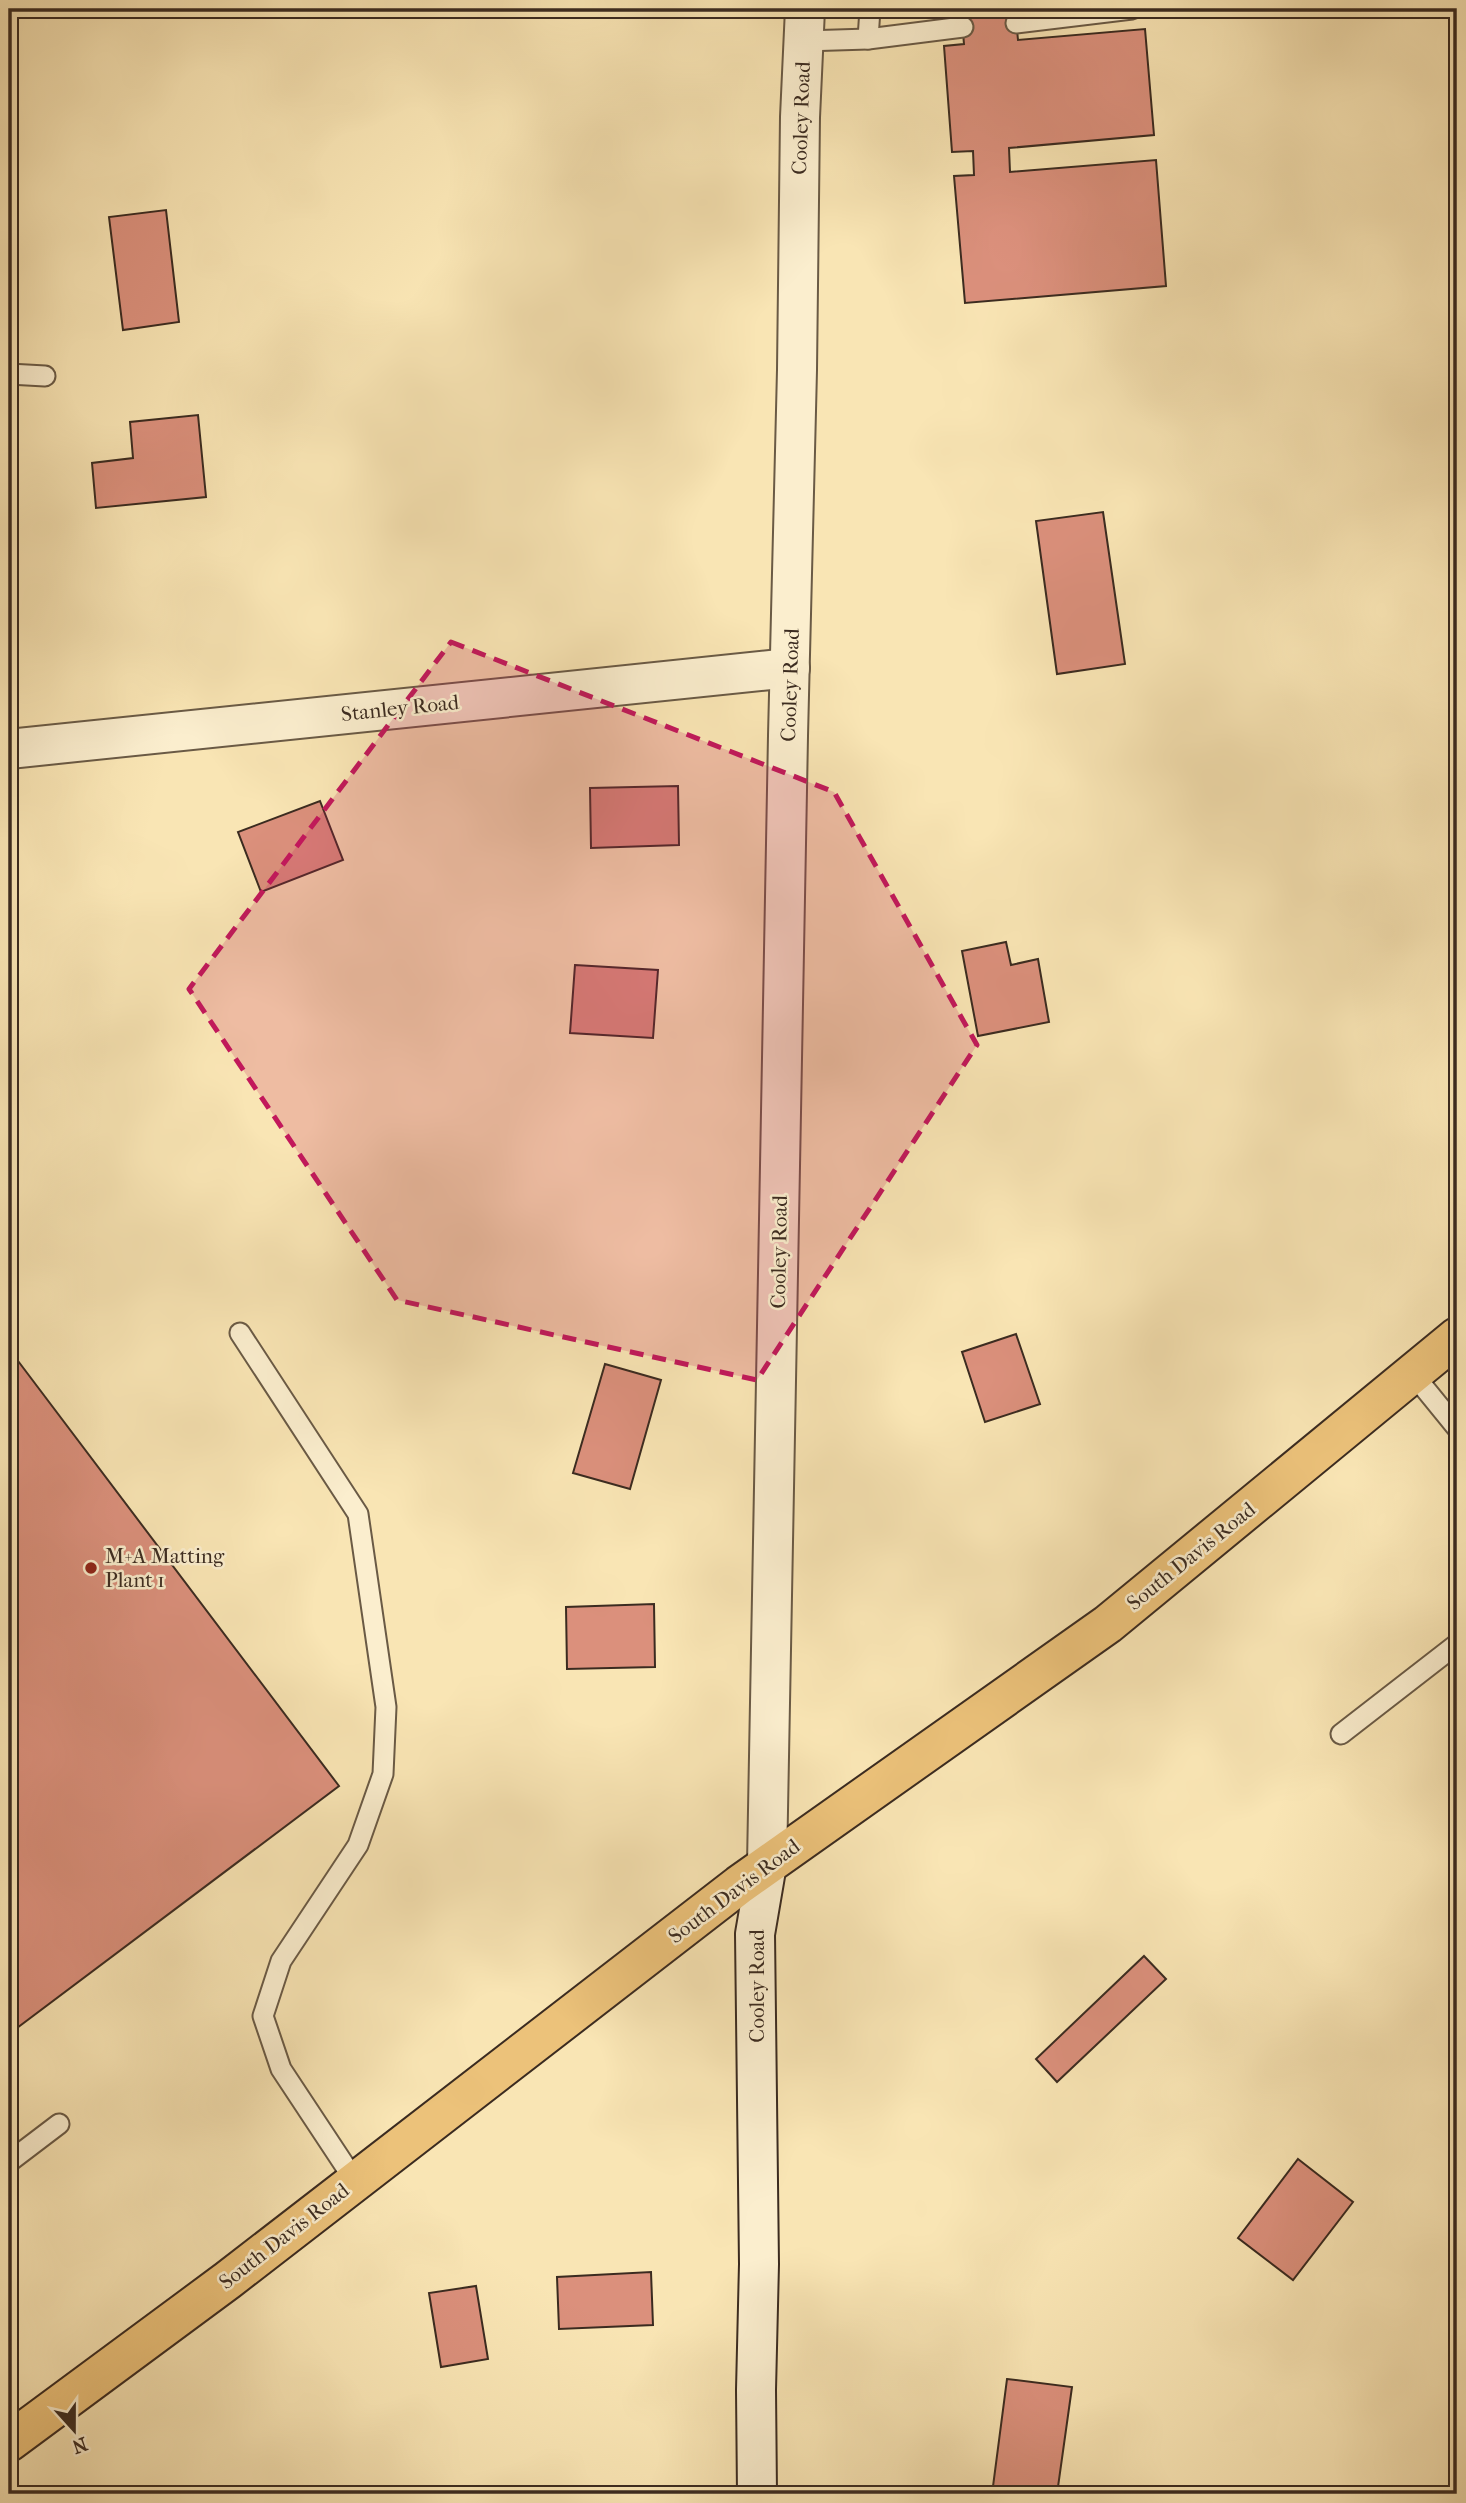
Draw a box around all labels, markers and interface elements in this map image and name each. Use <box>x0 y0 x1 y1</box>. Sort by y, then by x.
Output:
street label: Cooley Road <box>787 60 815 175</box>
street label: Cooley Road <box>776 627 804 742</box>
street label: Stanley Road <box>340 690 461 726</box>
street label: Cooley Road <box>766 1195 792 1309</box>
street label: South Davis Road <box>1122 1497 1260 1615</box>
place label: M+A Matting Plant 1 <box>105 1544 225 1592</box>
marker: M+A Matting Plant 1 <box>83 1560 99 1576</box>
street label: South Davis Road <box>664 1834 805 1948</box>
street label: Cooley Road <box>745 1929 769 2043</box>
street label: South Davis Road <box>214 2178 354 2294</box>
north arrow <box>38 2394 108 2464</box>
text: N <box>69 2432 90 2458</box>

